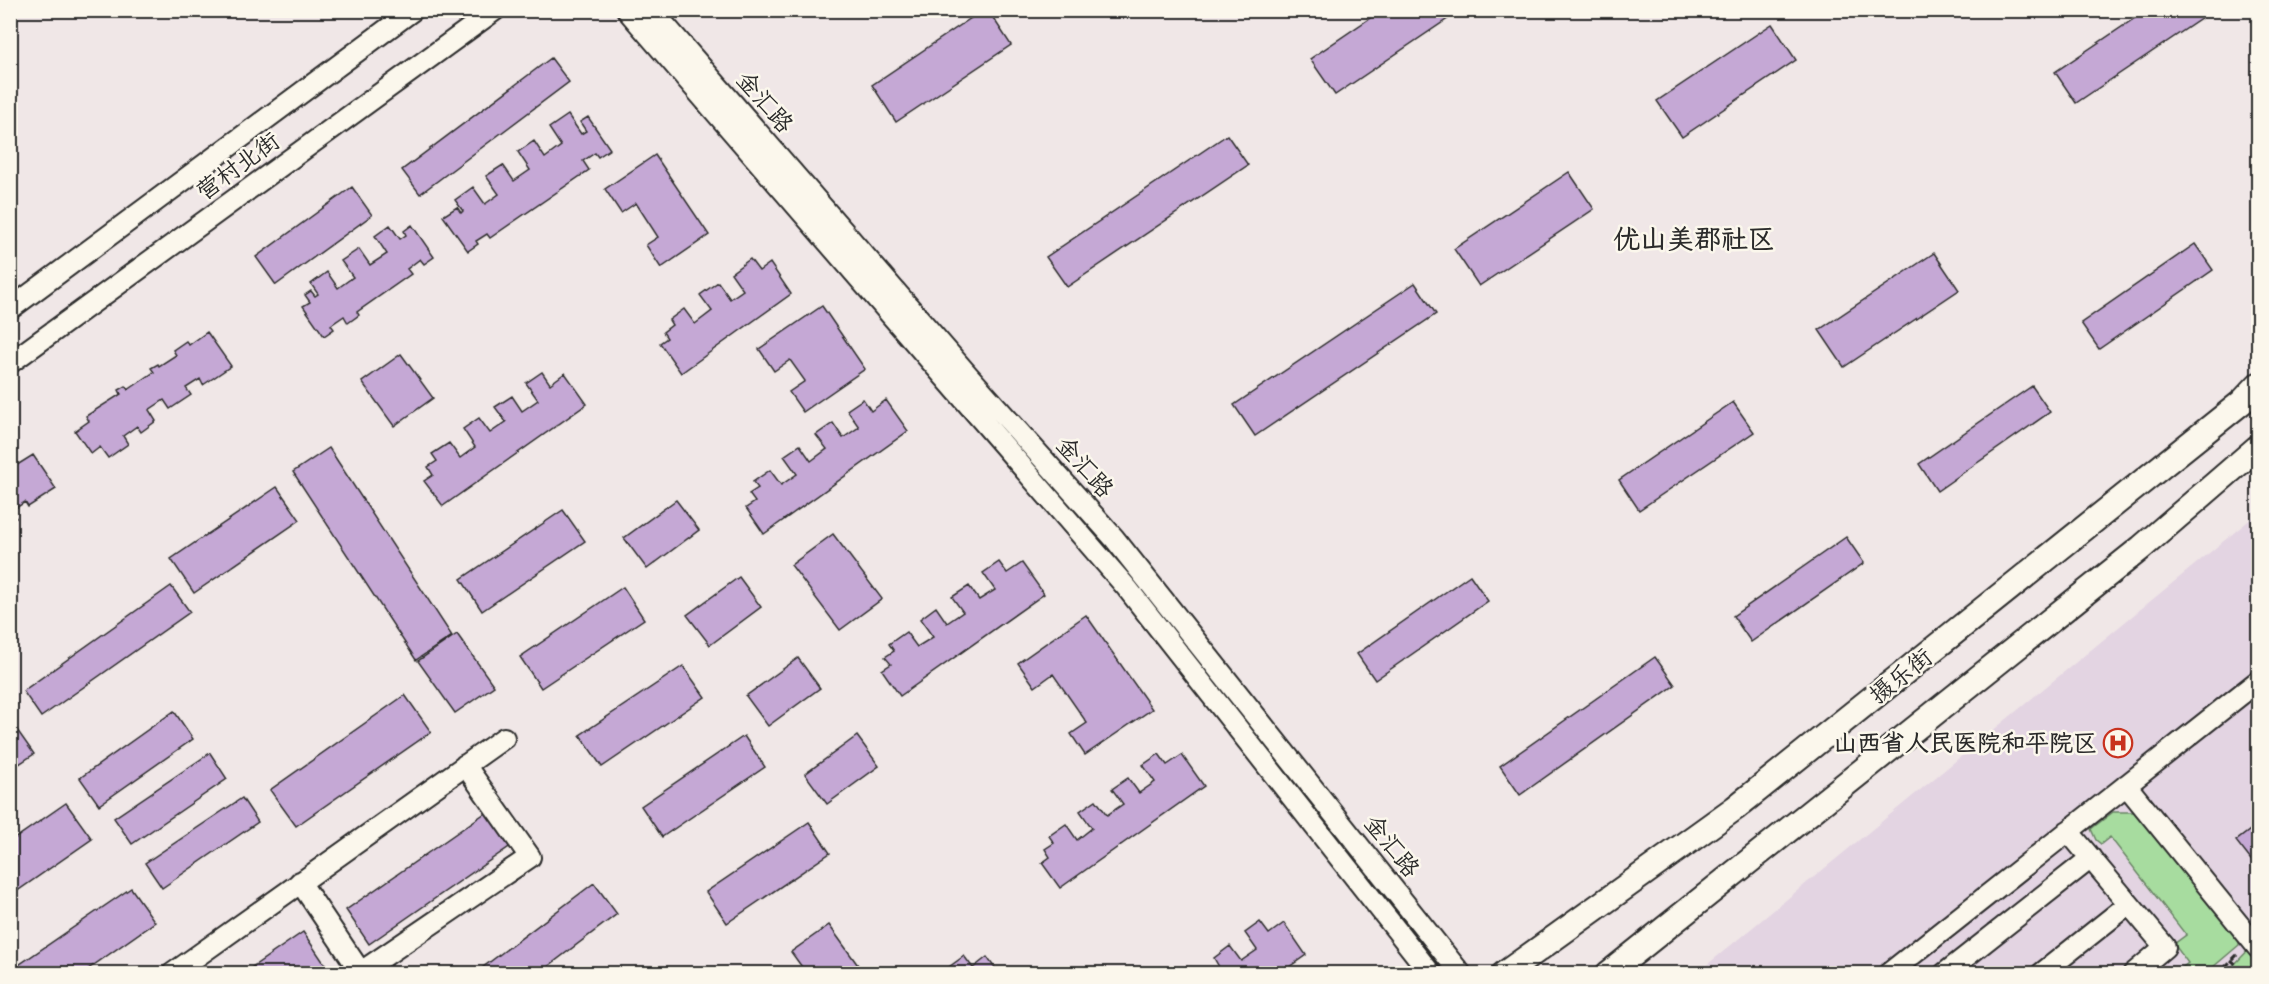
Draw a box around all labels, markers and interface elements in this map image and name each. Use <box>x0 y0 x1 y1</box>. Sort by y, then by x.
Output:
street label: 金汇路 <box>730 65 800 139</box>
street label: 营村北街 <box>190 126 286 206</box>
district label: 优山美郡社区 <box>1613 222 1775 256</box>
street label: 金汇路 <box>1050 430 1120 504</box>
street label: 摄乐街 <box>1864 642 1938 710</box>
hospital icon: 山西省人民医院和平院区 <box>2102 727 2134 759</box>
place label: 山西省人民医院和平院区 <box>1833 728 2097 758</box>
street label: 金汇路 <box>1358 809 1426 883</box>

